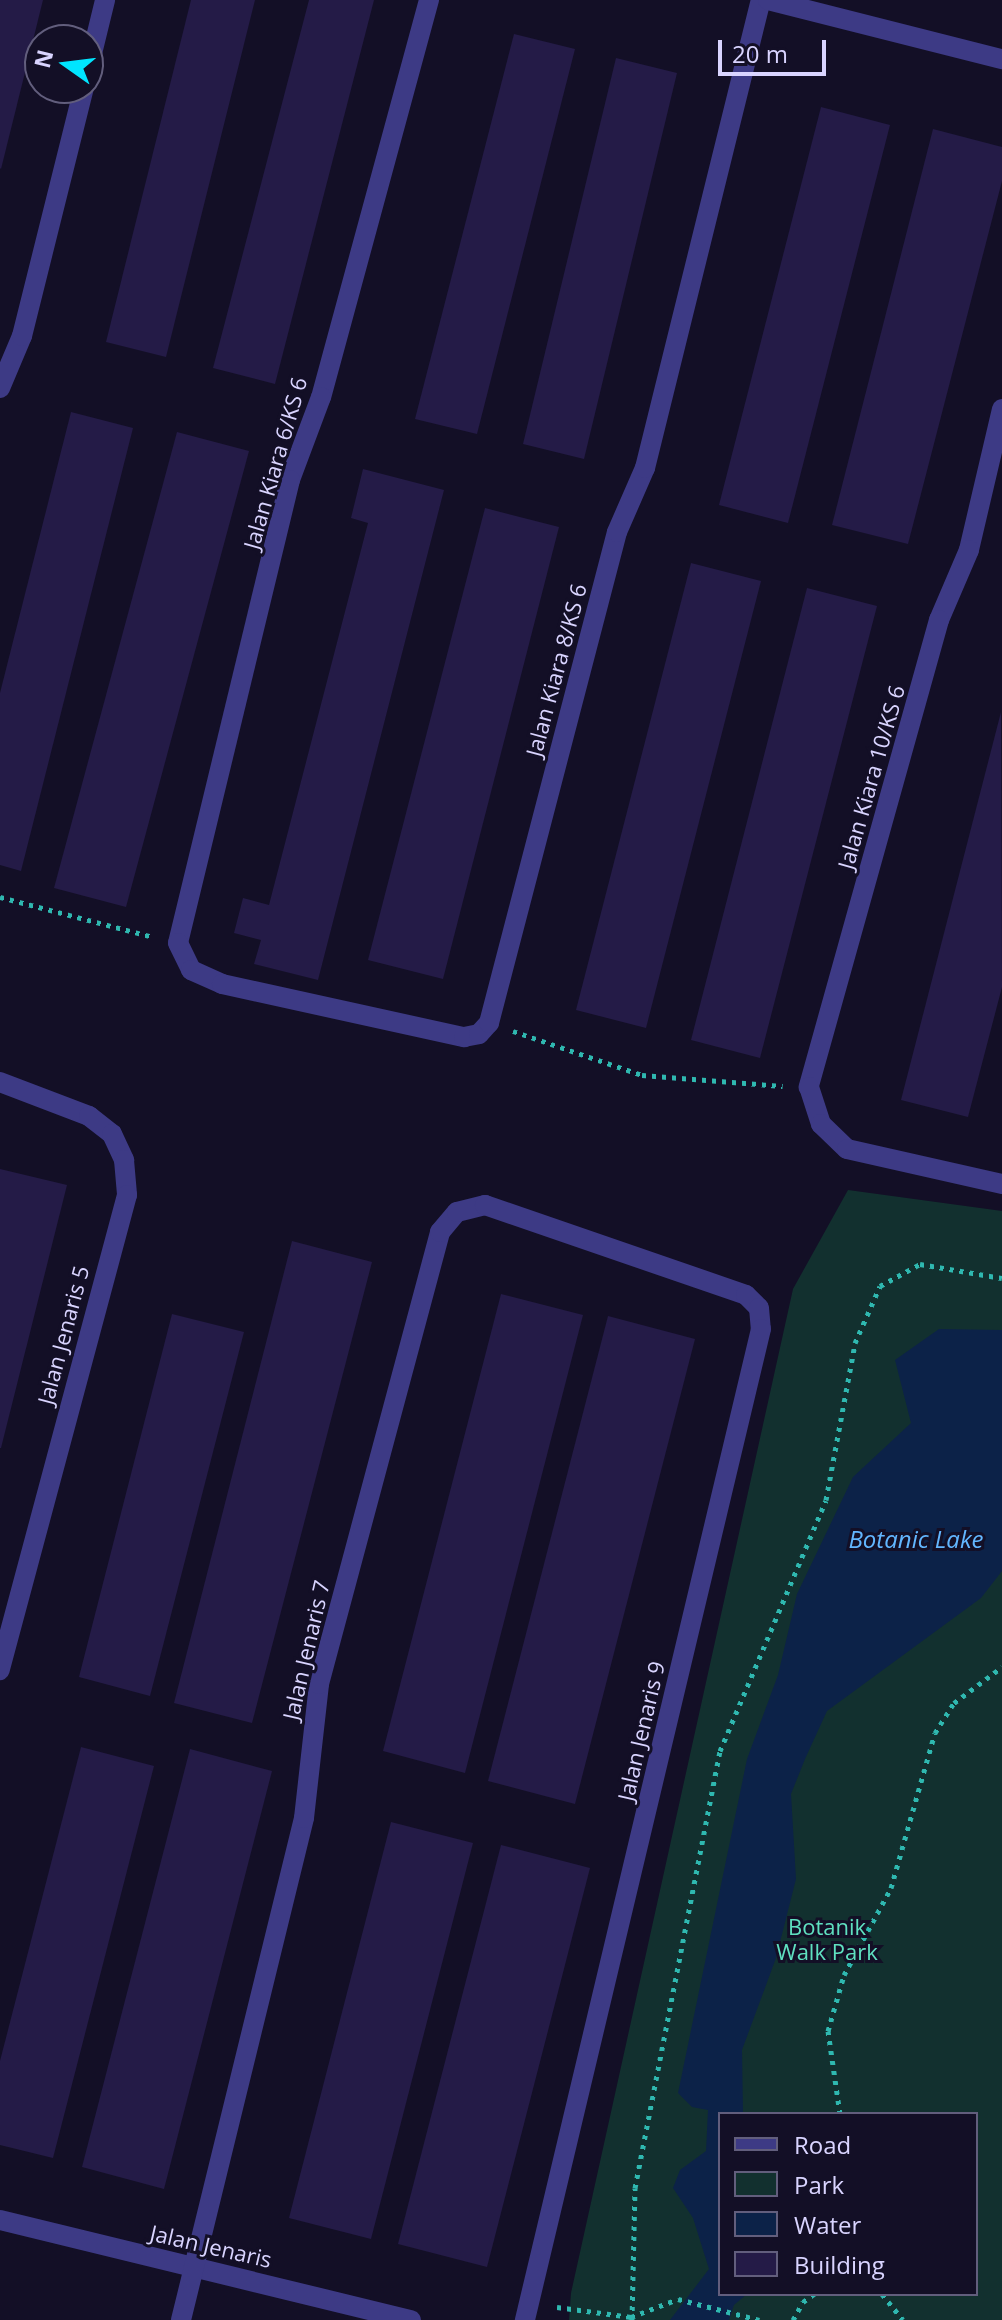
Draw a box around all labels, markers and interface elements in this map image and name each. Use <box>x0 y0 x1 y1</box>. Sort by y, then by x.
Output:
north arrow <box>24 24 104 104</box>
scale bar <box>722 24 830 74</box>
text: 20 m <box>732 37 788 70</box>
text: N <box>26 46 59 71</box>
street label: Jalan Kiara 6/KS 6 <box>238 374 312 552</box>
street label: Jalan Kiara 8/KS 6 <box>520 581 592 759</box>
street label: Jalan Kiara 10/KS 6 <box>832 682 910 872</box>
street label: Jalan Jenaris 5 <box>32 1263 94 1407</box>
water label: Botanic Lake <box>848 1525 984 1553</box>
street label: Jalan Jenaris 7 <box>277 1578 335 1722</box>
street label: Jalan Jenaris 9 <box>612 1659 670 1803</box>
park label: Botanik Walk Park <box>776 1913 878 1964</box>
legend <box>718 2112 978 2296</box>
text: Road <box>794 2128 851 2161</box>
text: Park <box>794 2168 844 2201</box>
text: Water <box>794 2208 861 2241</box>
street label: Jalan Jenaris <box>148 2219 274 2273</box>
text: Building <box>794 2248 885 2281</box>

